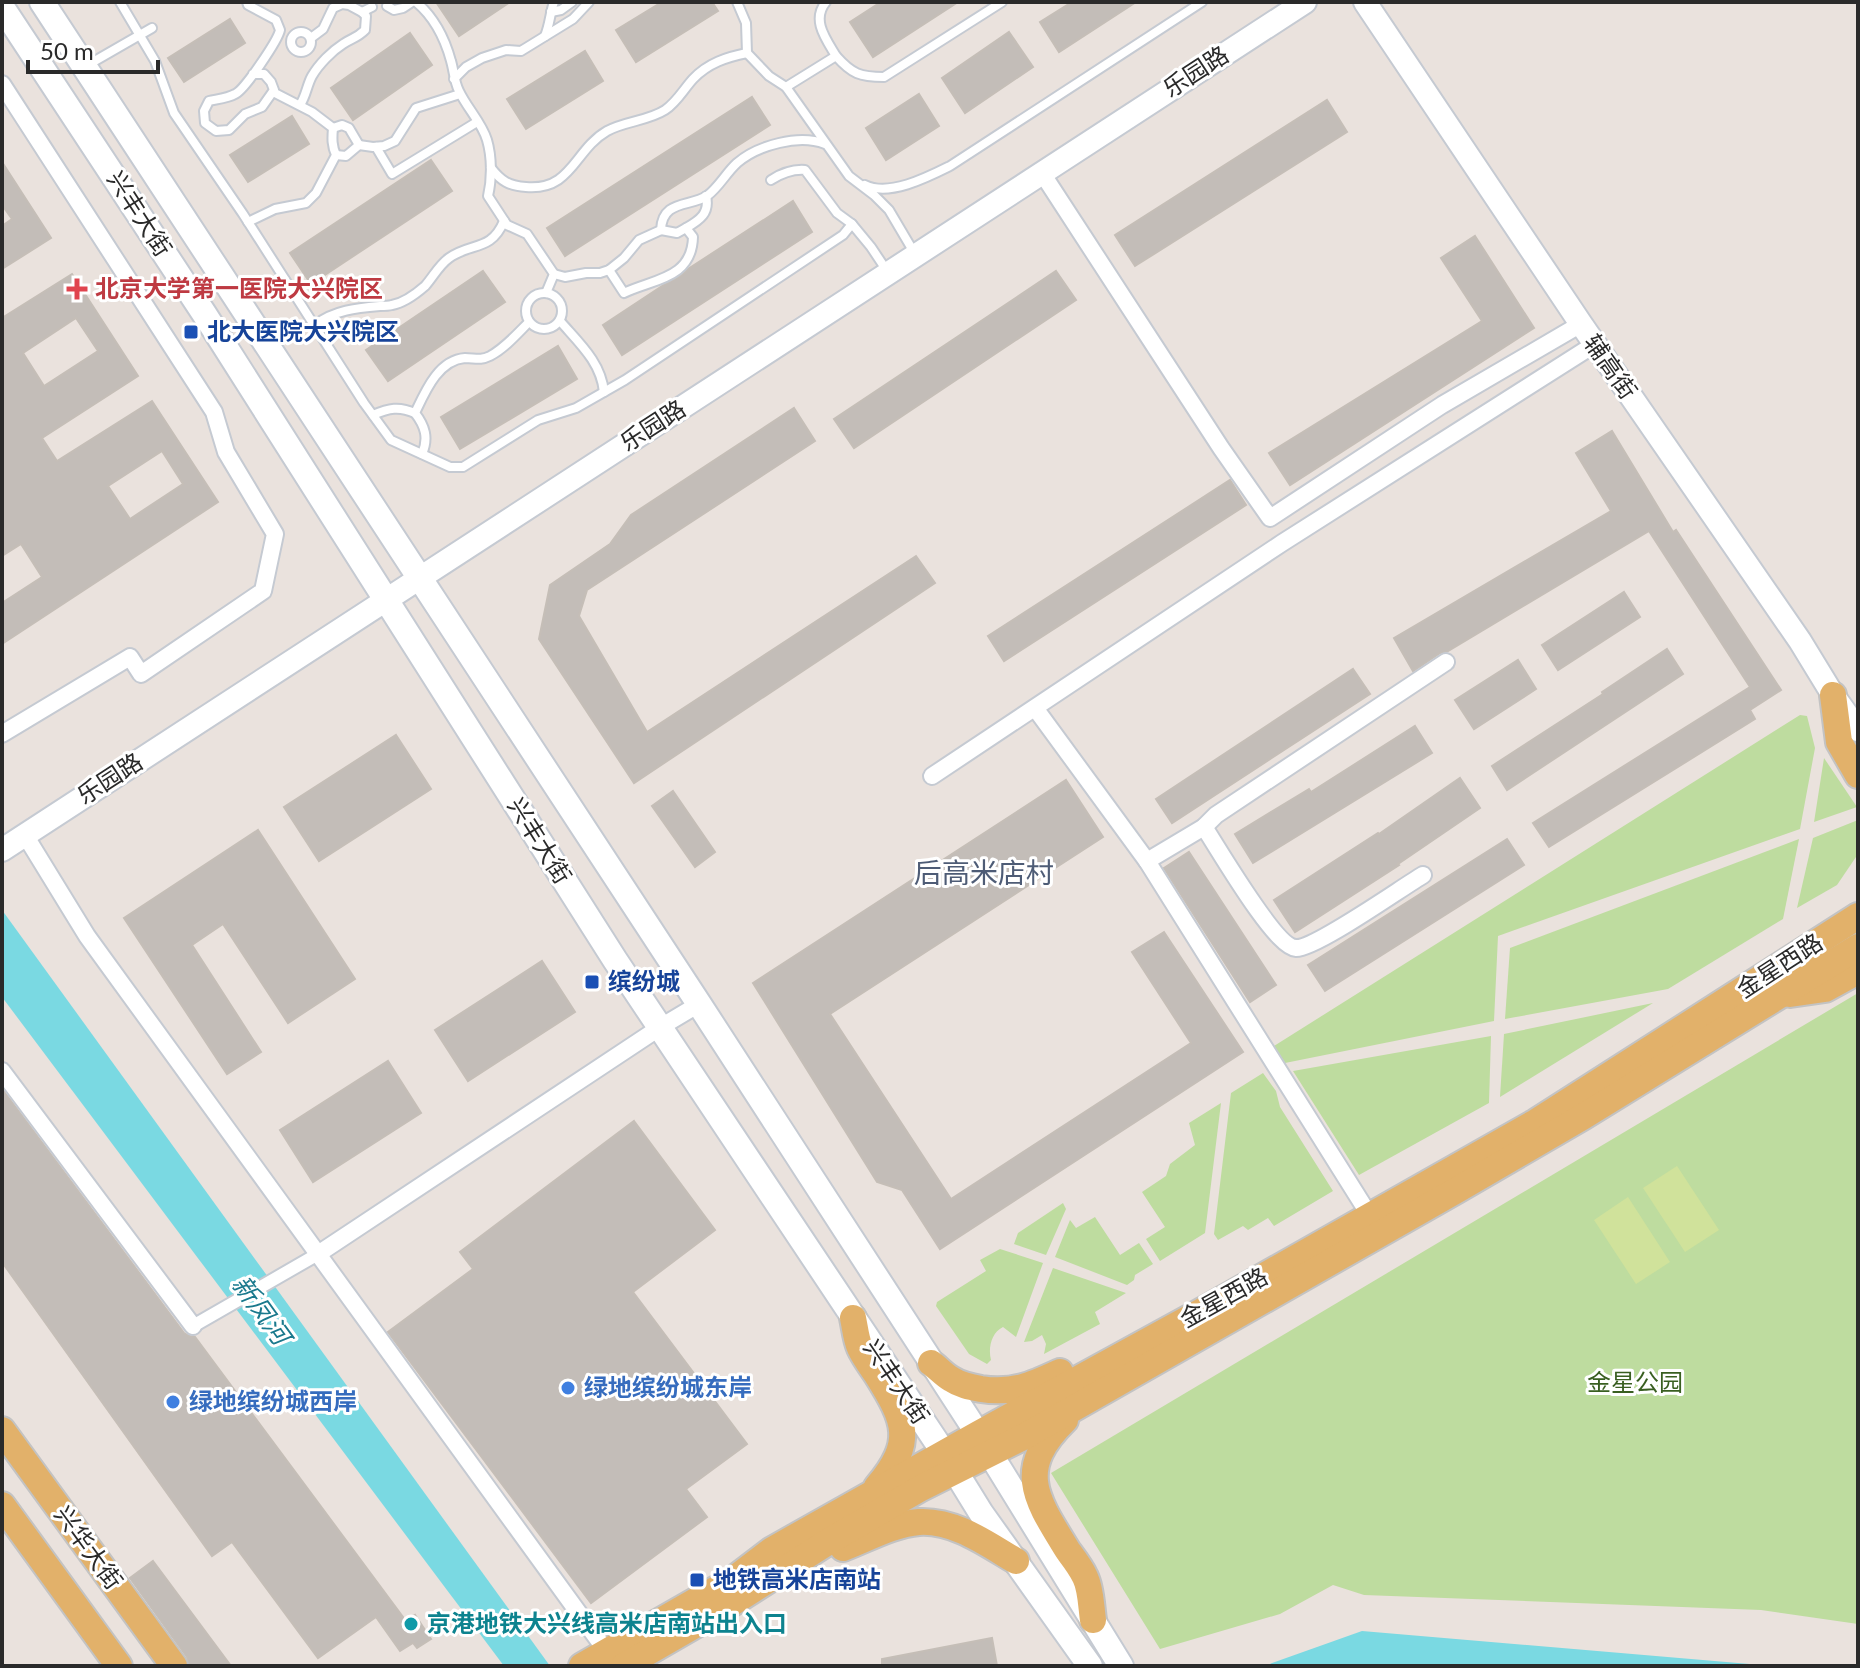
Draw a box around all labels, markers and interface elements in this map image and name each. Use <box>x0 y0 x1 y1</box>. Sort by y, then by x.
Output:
scale bar <box>28 24 158 74</box>
text: 50 m <box>40 36 94 65</box>
street label: 乐园路 <box>1157 39 1233 103</box>
street label: 兴丰大街 <box>102 165 179 261</box>
place label: 北京大学第一医院大兴院区 <box>95 273 383 302</box>
marker: 北京大学第一医院大兴院区 <box>66 278 88 300</box>
place label: 北大医院大兴院区 <box>207 316 399 345</box>
marker: 北大医院大兴院区 <box>182 323 200 341</box>
street label: 辅高街 <box>1579 328 1644 404</box>
street label: 乐园路 <box>614 393 690 457</box>
street label: 乐园路 <box>71 746 147 810</box>
street label: 兴丰大街 <box>503 792 578 889</box>
district label: 后高米店村 <box>914 855 1054 889</box>
street label: 金星西路 <box>1731 926 1827 1003</box>
place label: 缤纷城 <box>608 966 680 995</box>
marker: 缤纷城 <box>583 973 601 991</box>
street label: 金星西路 <box>1174 1261 1272 1333</box>
water label: 新凤河 <box>226 1268 301 1354</box>
street label: 兴丰大街 <box>858 1333 936 1429</box>
park label: 金星公园 <box>1587 1367 1683 1396</box>
place label: 绿地缤纷城东岸 <box>584 1372 752 1401</box>
marker: 绿地缤纷城东岸 <box>559 1379 577 1397</box>
place label: 绿地缤纷城西岸 <box>189 1386 357 1415</box>
marker: 绿地缤纷城西岸 <box>164 1393 182 1411</box>
street label: 兴华大街 <box>49 1500 129 1594</box>
place label: 地铁高米店南站 <box>713 1564 881 1593</box>
marker: 地铁高米店南站 <box>688 1571 706 1589</box>
place label: 京港地铁大兴线高米店南站出入口 <box>427 1608 787 1637</box>
marker: 京港地铁大兴线高米店南站出入口 <box>402 1615 420 1633</box>

